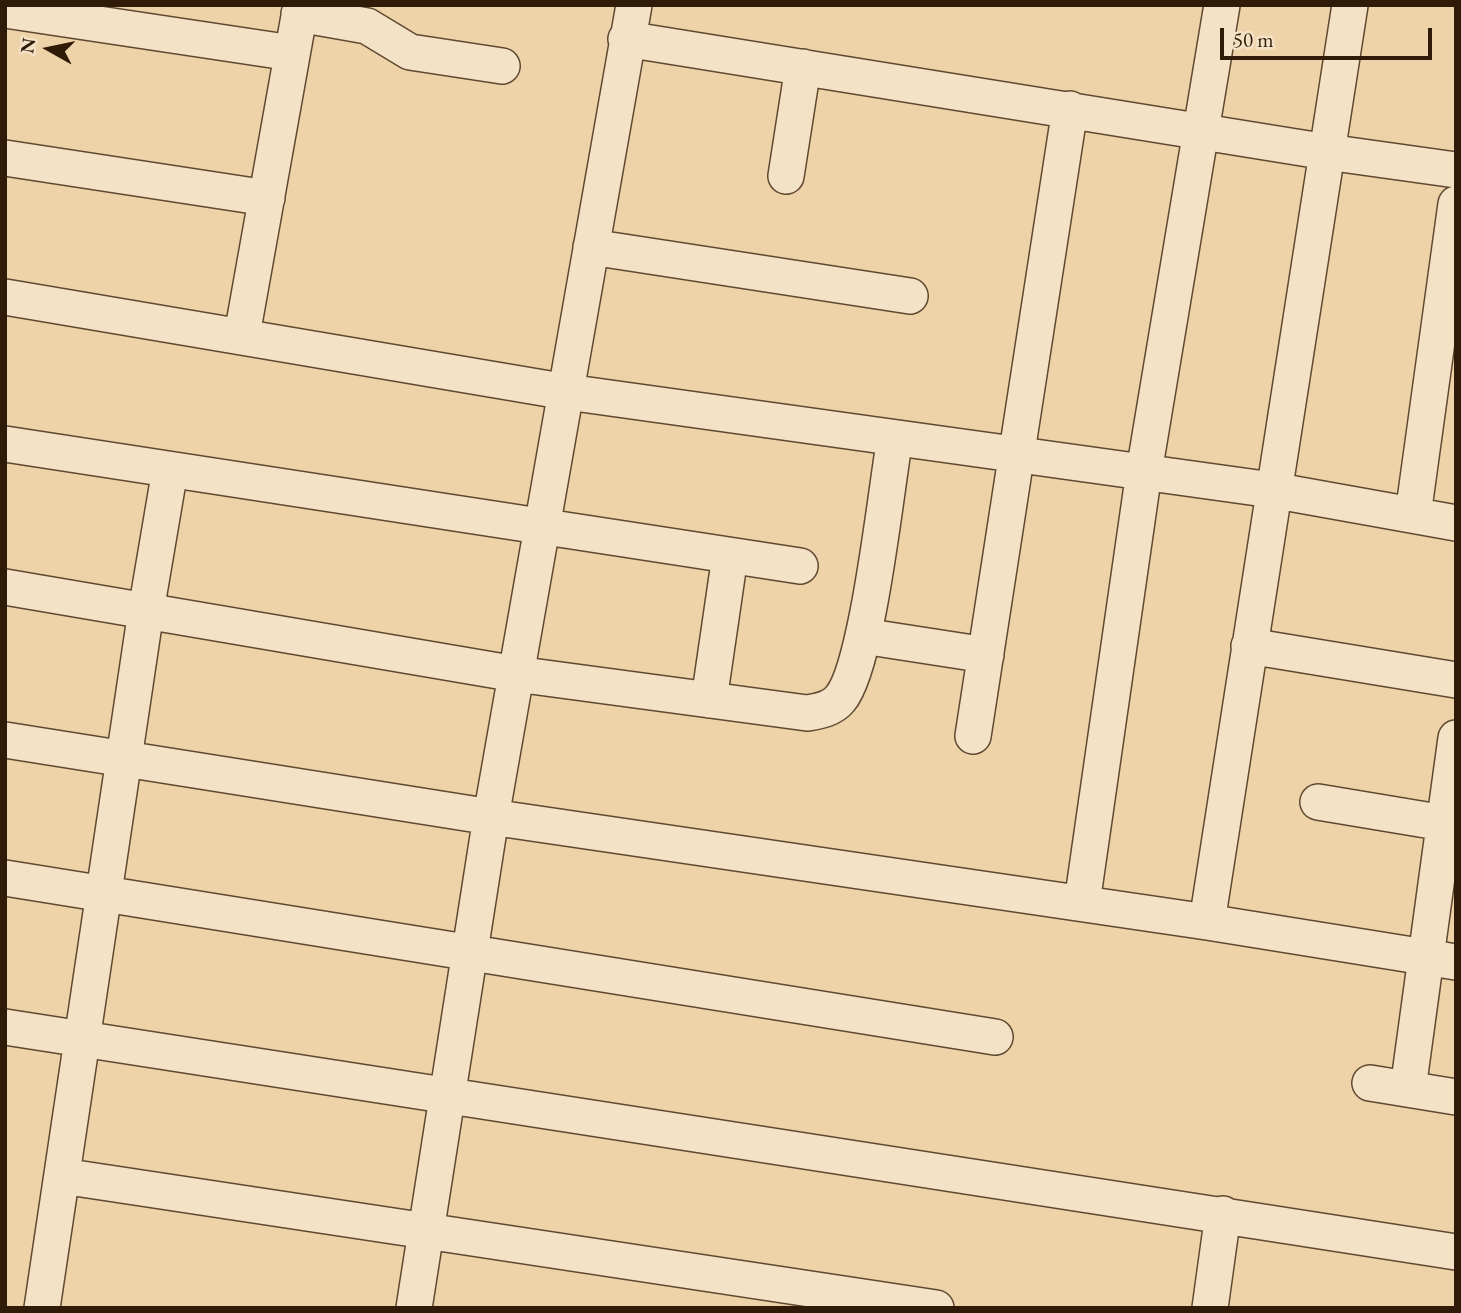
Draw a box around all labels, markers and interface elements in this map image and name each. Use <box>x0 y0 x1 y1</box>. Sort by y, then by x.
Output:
north arrow <box>14 14 84 84</box>
scale bar <box>1223 14 1435 58</box>
text: 50 m <box>1233 26 1274 53</box>
text: N <box>14 36 41 55</box>

